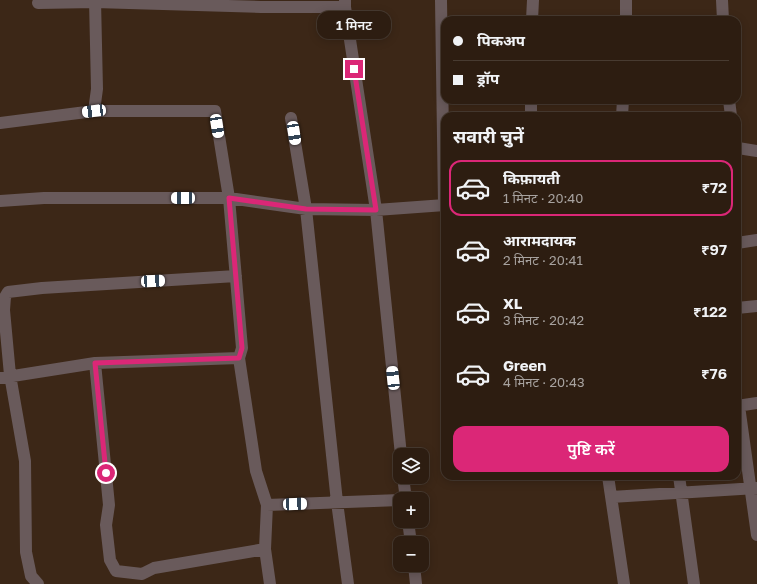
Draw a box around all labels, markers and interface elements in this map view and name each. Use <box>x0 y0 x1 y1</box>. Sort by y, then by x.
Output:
callout: 1 मिनट <box>317 11 391 39</box>
text: 1 मिनट <box>336 17 372 33</box>
text: पिकअप <box>477 31 525 49</box>
route end <box>345 60 363 78</box>
text: ड्रॉप <box>477 69 499 87</box>
car <box>81 104 107 118</box>
car <box>209 113 225 139</box>
car <box>286 120 302 146</box>
text: सवारी चुनें <box>453 125 524 147</box>
text: किफ़ायती <box>503 169 560 187</box>
icon: car <box>455 170 491 206</box>
text: ₹72 <box>701 178 727 196</box>
text: 1 मिनट · 20:40 <box>503 190 583 206</box>
car <box>171 192 195 204</box>
text: आरामदायक <box>503 231 576 249</box>
icon: car <box>455 232 491 268</box>
text: ₹97 <box>701 240 727 258</box>
text: 2 मिनट · 20:41 <box>503 252 583 268</box>
car <box>141 274 165 288</box>
icon: car <box>455 294 491 330</box>
text: XL <box>503 294 522 312</box>
text: ₹122 <box>693 302 727 320</box>
text: 3 मिनट · 20:42 <box>503 312 584 328</box>
icon: car <box>455 356 491 392</box>
text: Green <box>503 356 546 374</box>
text: ₹76 <box>701 364 727 382</box>
car <box>386 365 400 391</box>
text: 4 मिनट · 20:43 <box>503 374 585 390</box>
button: पुष्टि करें <box>453 426 729 472</box>
map controls <box>393 448 429 572</box>
button: layers <box>393 448 429 484</box>
route start <box>97 464 115 482</box>
button: + <box>393 492 429 528</box>
car <box>283 498 307 510</box>
button: − <box>393 536 429 572</box>

